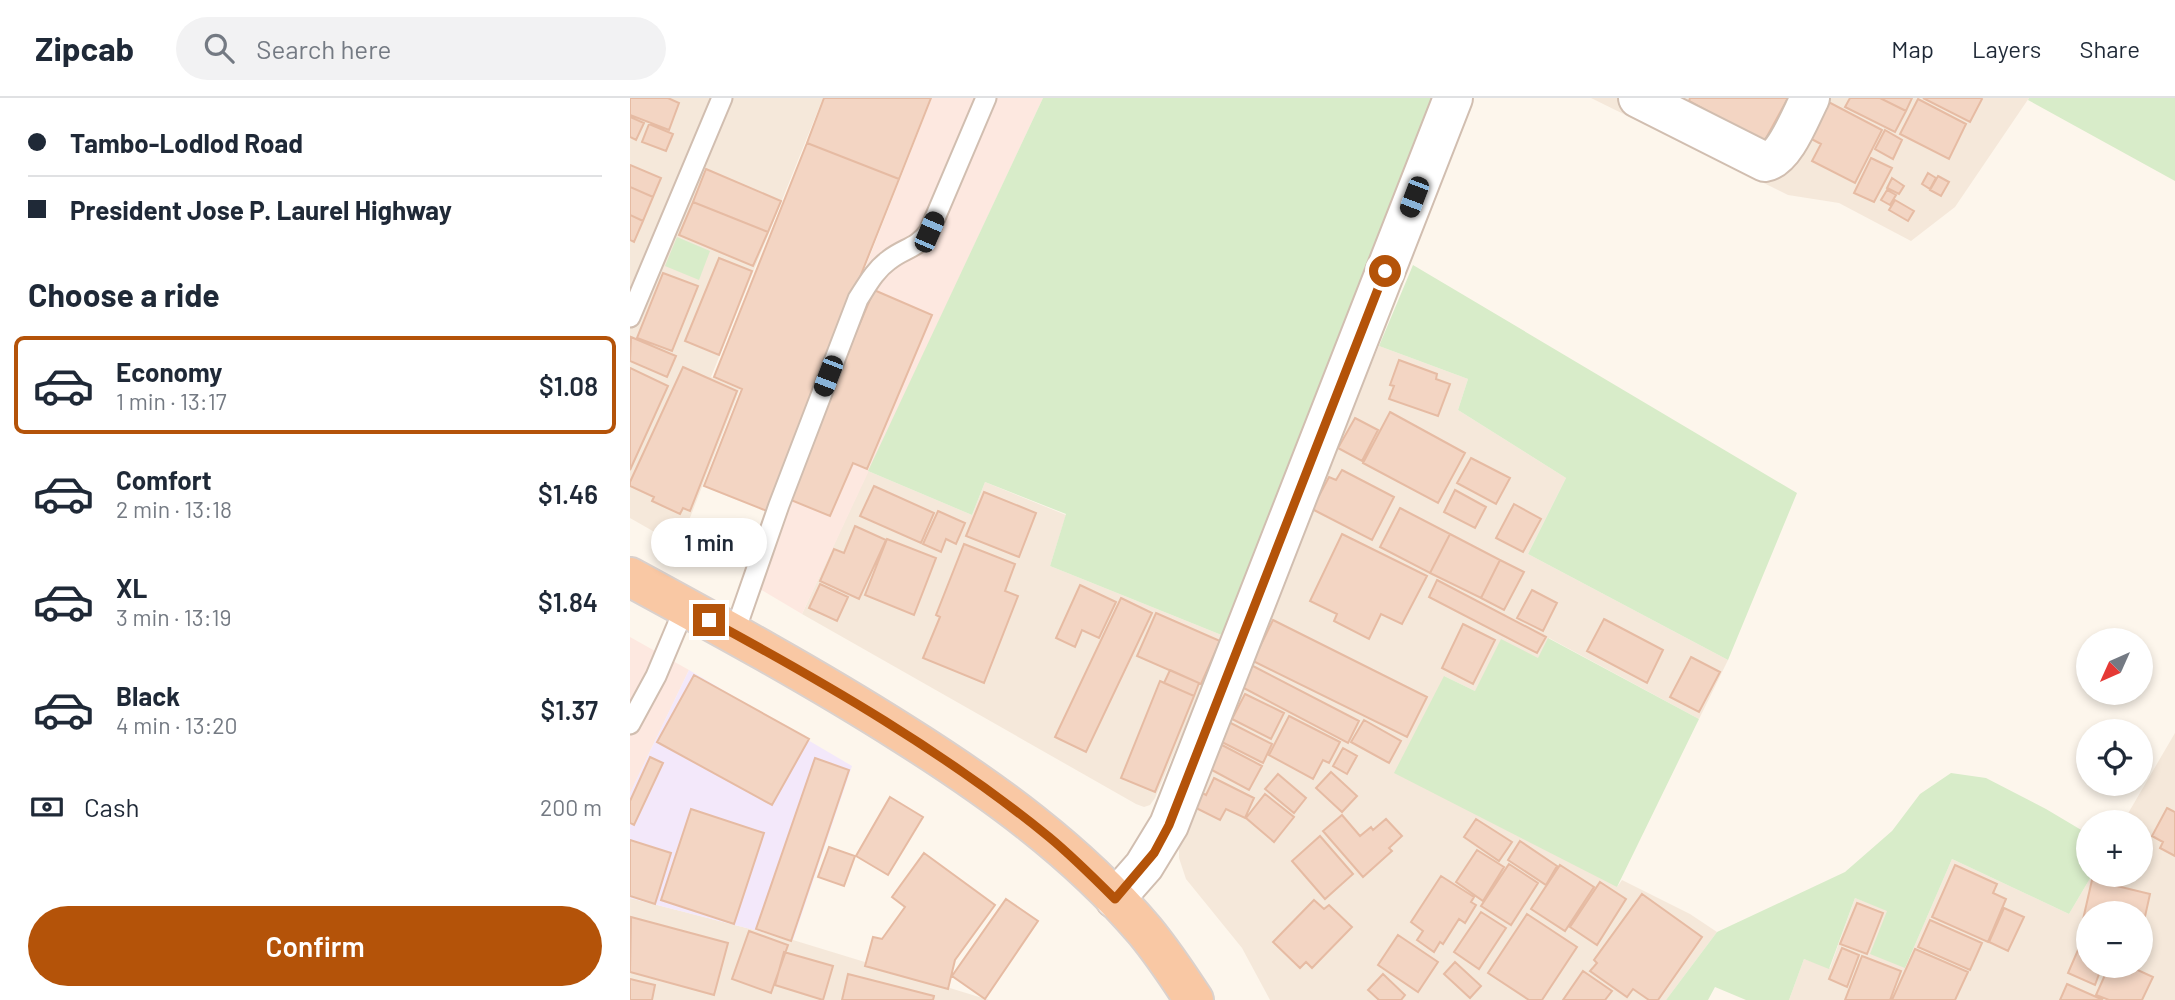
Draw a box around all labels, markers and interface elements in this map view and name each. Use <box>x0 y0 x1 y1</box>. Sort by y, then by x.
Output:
search box <box>176 17 666 80</box>
text: Zipcab <box>35 28 134 68</box>
icon: search <box>200 29 238 67</box>
text: Search here <box>256 33 391 64</box>
text: Map <box>1891 34 1934 63</box>
text: Layers <box>1972 34 2041 63</box>
text: Share <box>2079 34 2140 63</box>
text: Tambo-Lodlod Road <box>70 127 303 158</box>
car <box>1397 174 1432 220</box>
text: President Jose P. Laurel Highway <box>70 194 452 225</box>
car <box>912 209 947 255</box>
route start <box>1369 255 1401 287</box>
text: Choose a ride <box>28 275 220 313</box>
car <box>811 353 846 399</box>
icon: car <box>32 354 95 417</box>
text: Economy <box>116 356 222 387</box>
text: $1.08 <box>539 370 598 401</box>
text: 1 min · 13:17 <box>116 387 227 415</box>
icon: car <box>32 462 95 525</box>
text: Comfort <box>116 464 212 495</box>
text: $1.46 <box>538 478 598 509</box>
text: 2 min · 13:18 <box>116 495 232 523</box>
callout: 1 min <box>651 518 767 568</box>
text: 1 min <box>684 528 734 556</box>
icon: car <box>32 570 95 633</box>
text: XL <box>116 572 147 603</box>
text: $1.84 <box>538 586 598 617</box>
text: 3 min · 13:19 <box>116 603 231 631</box>
route end <box>693 604 725 636</box>
north arrow <box>2076 628 2152 705</box>
map controls <box>2076 628 2153 978</box>
icon: car <box>32 678 95 741</box>
text: Black <box>116 680 180 711</box>
text: $1.37 <box>540 694 598 725</box>
text: 4 min · 13:20 <box>116 711 238 739</box>
button: locate <box>2076 719 2153 796</box>
icon: cash <box>28 788 66 826</box>
text: Cash <box>84 791 139 822</box>
text: 200 m <box>540 793 602 821</box>
button: + <box>2076 810 2153 887</box>
button: − <box>2076 901 2153 978</box>
button: Confirm <box>28 906 602 986</box>

